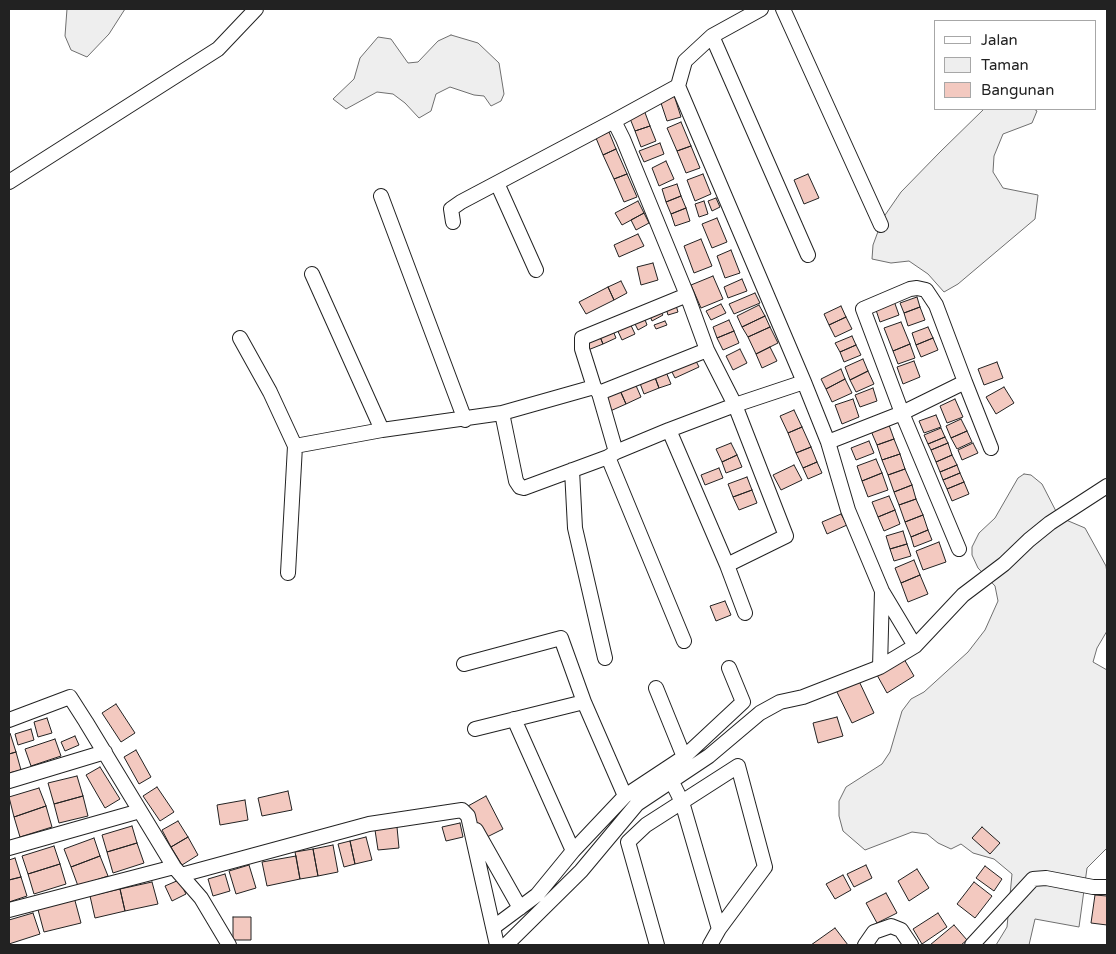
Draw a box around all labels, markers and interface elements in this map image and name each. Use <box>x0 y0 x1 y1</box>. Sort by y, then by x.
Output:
legend <box>934 20 1096 110</box>
text: Jalan <box>981 31 1018 49</box>
text: Taman <box>981 56 1029 74</box>
text: Bangunan <box>981 81 1054 99</box>

